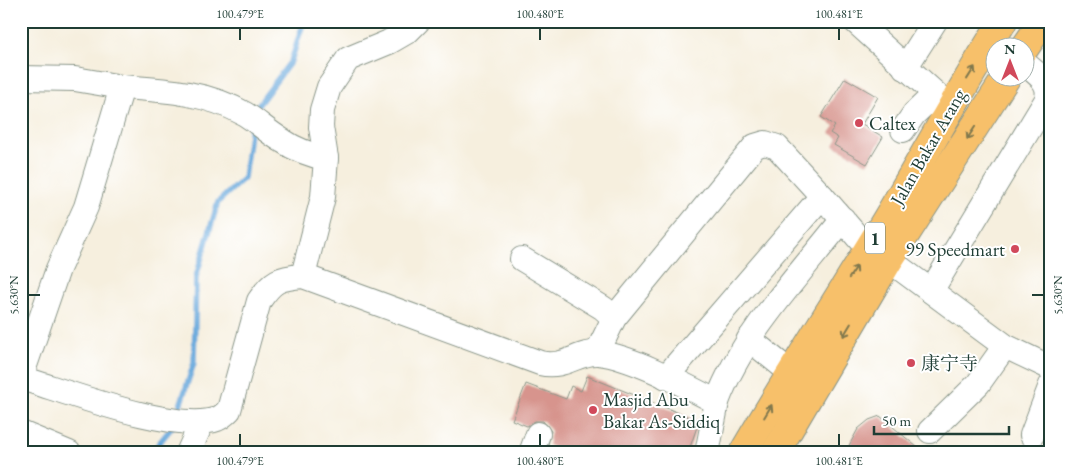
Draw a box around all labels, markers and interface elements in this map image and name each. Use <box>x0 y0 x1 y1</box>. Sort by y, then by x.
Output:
text: 100.479°E <box>216 6 264 22</box>
text: 100.480°E <box>516 6 564 22</box>
text: 100.481°E <box>815 6 863 22</box>
north arrow <box>984 38 1034 88</box>
text: N <box>1004 40 1016 58</box>
one-way arrow <box>967 66 977 80</box>
street label: Jalan Bakar Arang <box>883 83 972 212</box>
place label: Caltex <box>869 111 917 136</box>
marker: Caltex <box>853 117 865 129</box>
one-way arrow <box>965 126 975 140</box>
road number: 1 <box>865 222 885 254</box>
place label: 99 Speedmart <box>906 237 1005 262</box>
marker: 99 Speedmart <box>1009 243 1021 255</box>
one-way arrow <box>848 266 858 280</box>
text: 5.630°N <box>6 275 22 314</box>
text: 5.630°N <box>1050 275 1066 314</box>
one-way arrow <box>842 323 852 337</box>
place label: 康宁寺 <box>921 351 978 376</box>
marker: 康宁寺 <box>905 357 917 369</box>
place label: Masjid Abu Bakar As-Siddiq <box>603 387 720 434</box>
marker: Masjid Abu Bakar As-Siddiq <box>587 404 599 416</box>
one-way arrow <box>763 404 773 418</box>
scale bar <box>874 404 1010 436</box>
text: 50 m <box>882 411 911 430</box>
text: 100.479°E <box>216 453 264 469</box>
text: 100.480°E <box>516 453 564 469</box>
text: 100.481°E <box>815 453 863 469</box>

